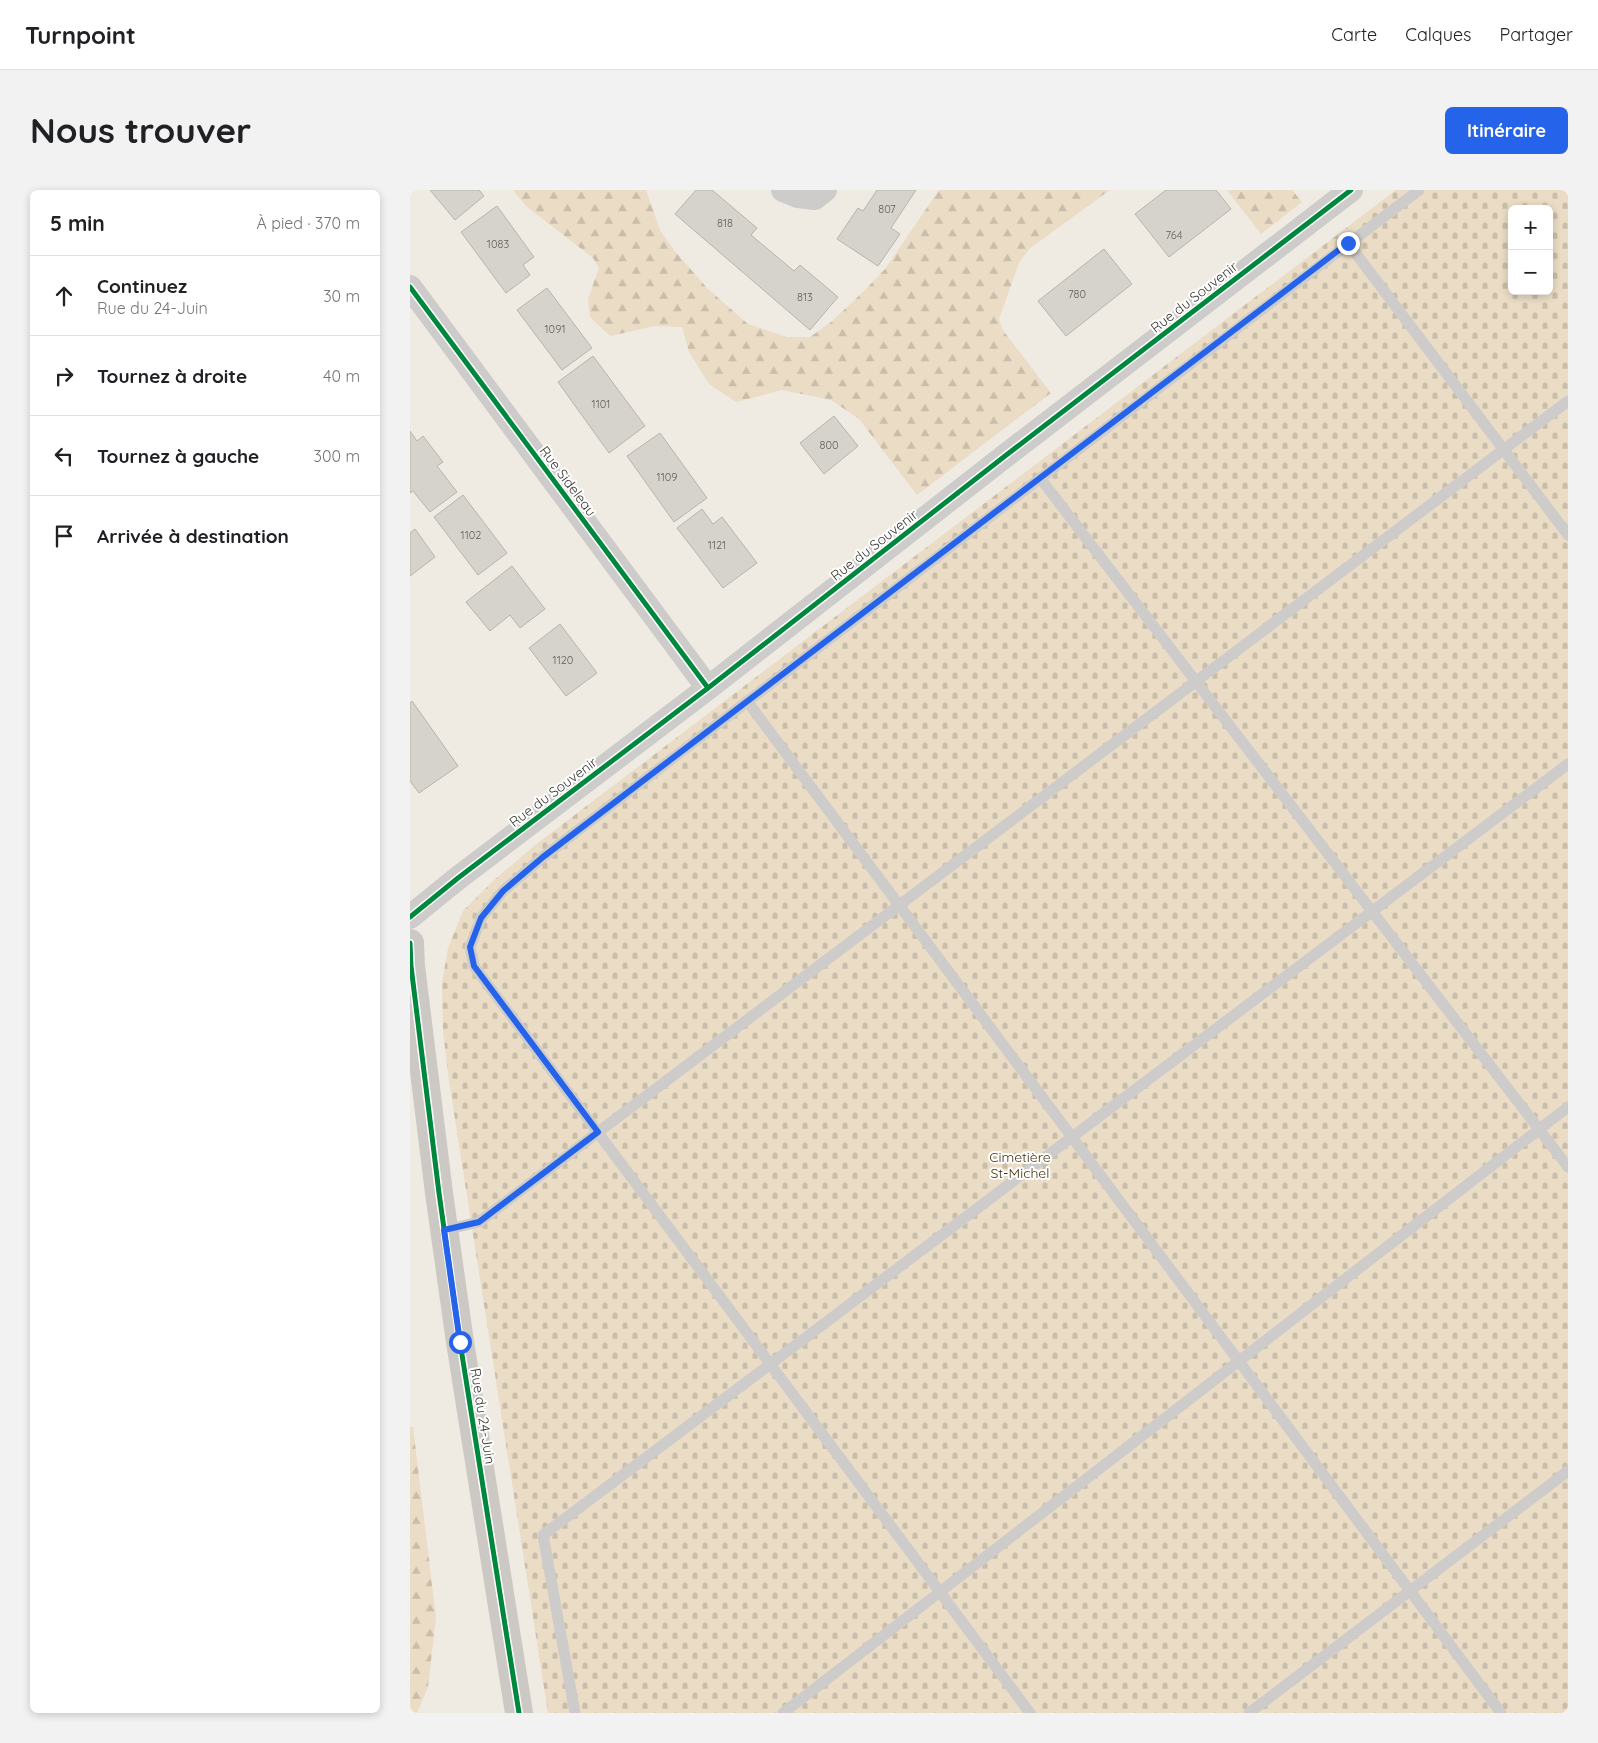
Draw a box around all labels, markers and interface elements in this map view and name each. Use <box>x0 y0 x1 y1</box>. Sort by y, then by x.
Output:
text: Turnpoint <box>25 20 136 50</box>
text: Carte <box>1331 23 1377 46</box>
text: Calques <box>1405 23 1472 46</box>
text: Partager <box>1500 23 1573 46</box>
button: Itinéraire <box>1445 107 1568 154</box>
text: Nous trouver <box>30 108 251 152</box>
house number: 807 <box>878 202 896 216</box>
map controls <box>1508 205 1553 295</box>
button: + <box>1508 205 1553 250</box>
text: 5 min <box>50 210 105 236</box>
text: À pied · 370 m <box>256 213 360 233</box>
house number: 818 <box>717 216 733 230</box>
house number: 764 <box>1165 228 1183 242</box>
route end <box>1337 232 1360 255</box>
house number: 1083 <box>487 237 509 251</box>
button: − <box>1508 250 1553 295</box>
street label: Rue du Souvenir <box>1147 257 1242 337</box>
text: Continuez <box>97 274 187 298</box>
icon: ahead <box>50 282 78 310</box>
text: 30 m <box>323 286 360 306</box>
house number: 780 <box>1068 287 1086 301</box>
house number: 813 <box>797 290 813 304</box>
text: Rue du 24-Juin <box>97 298 208 318</box>
house number: 1091 <box>545 322 565 336</box>
icon: right <box>50 362 78 390</box>
text: Tournez à droite <box>97 364 247 388</box>
text: 40 m <box>323 366 360 386</box>
house number: 1101 <box>592 397 610 411</box>
house number: 800 <box>819 438 839 452</box>
icon: left <box>50 442 78 470</box>
street label: Rue Sideleau <box>536 442 600 520</box>
text: Tournez à gauche <box>97 444 259 468</box>
text: 300 m <box>314 446 360 466</box>
house number: 1109 <box>657 470 677 484</box>
street label: Rue du Souvenir <box>827 505 922 585</box>
icon: arrive <box>50 522 78 550</box>
text: Arrivée à destination <box>97 524 289 548</box>
house number: 1102 <box>461 528 481 542</box>
house number: 1121 <box>708 538 726 552</box>
house number: 1120 <box>553 653 573 667</box>
street label: Rue du Souvenir <box>505 753 601 831</box>
park label: Cimetière St-Michel <box>989 1148 1051 1182</box>
route start <box>449 1331 472 1354</box>
street label: Rue du 24-Juin <box>467 1367 499 1465</box>

